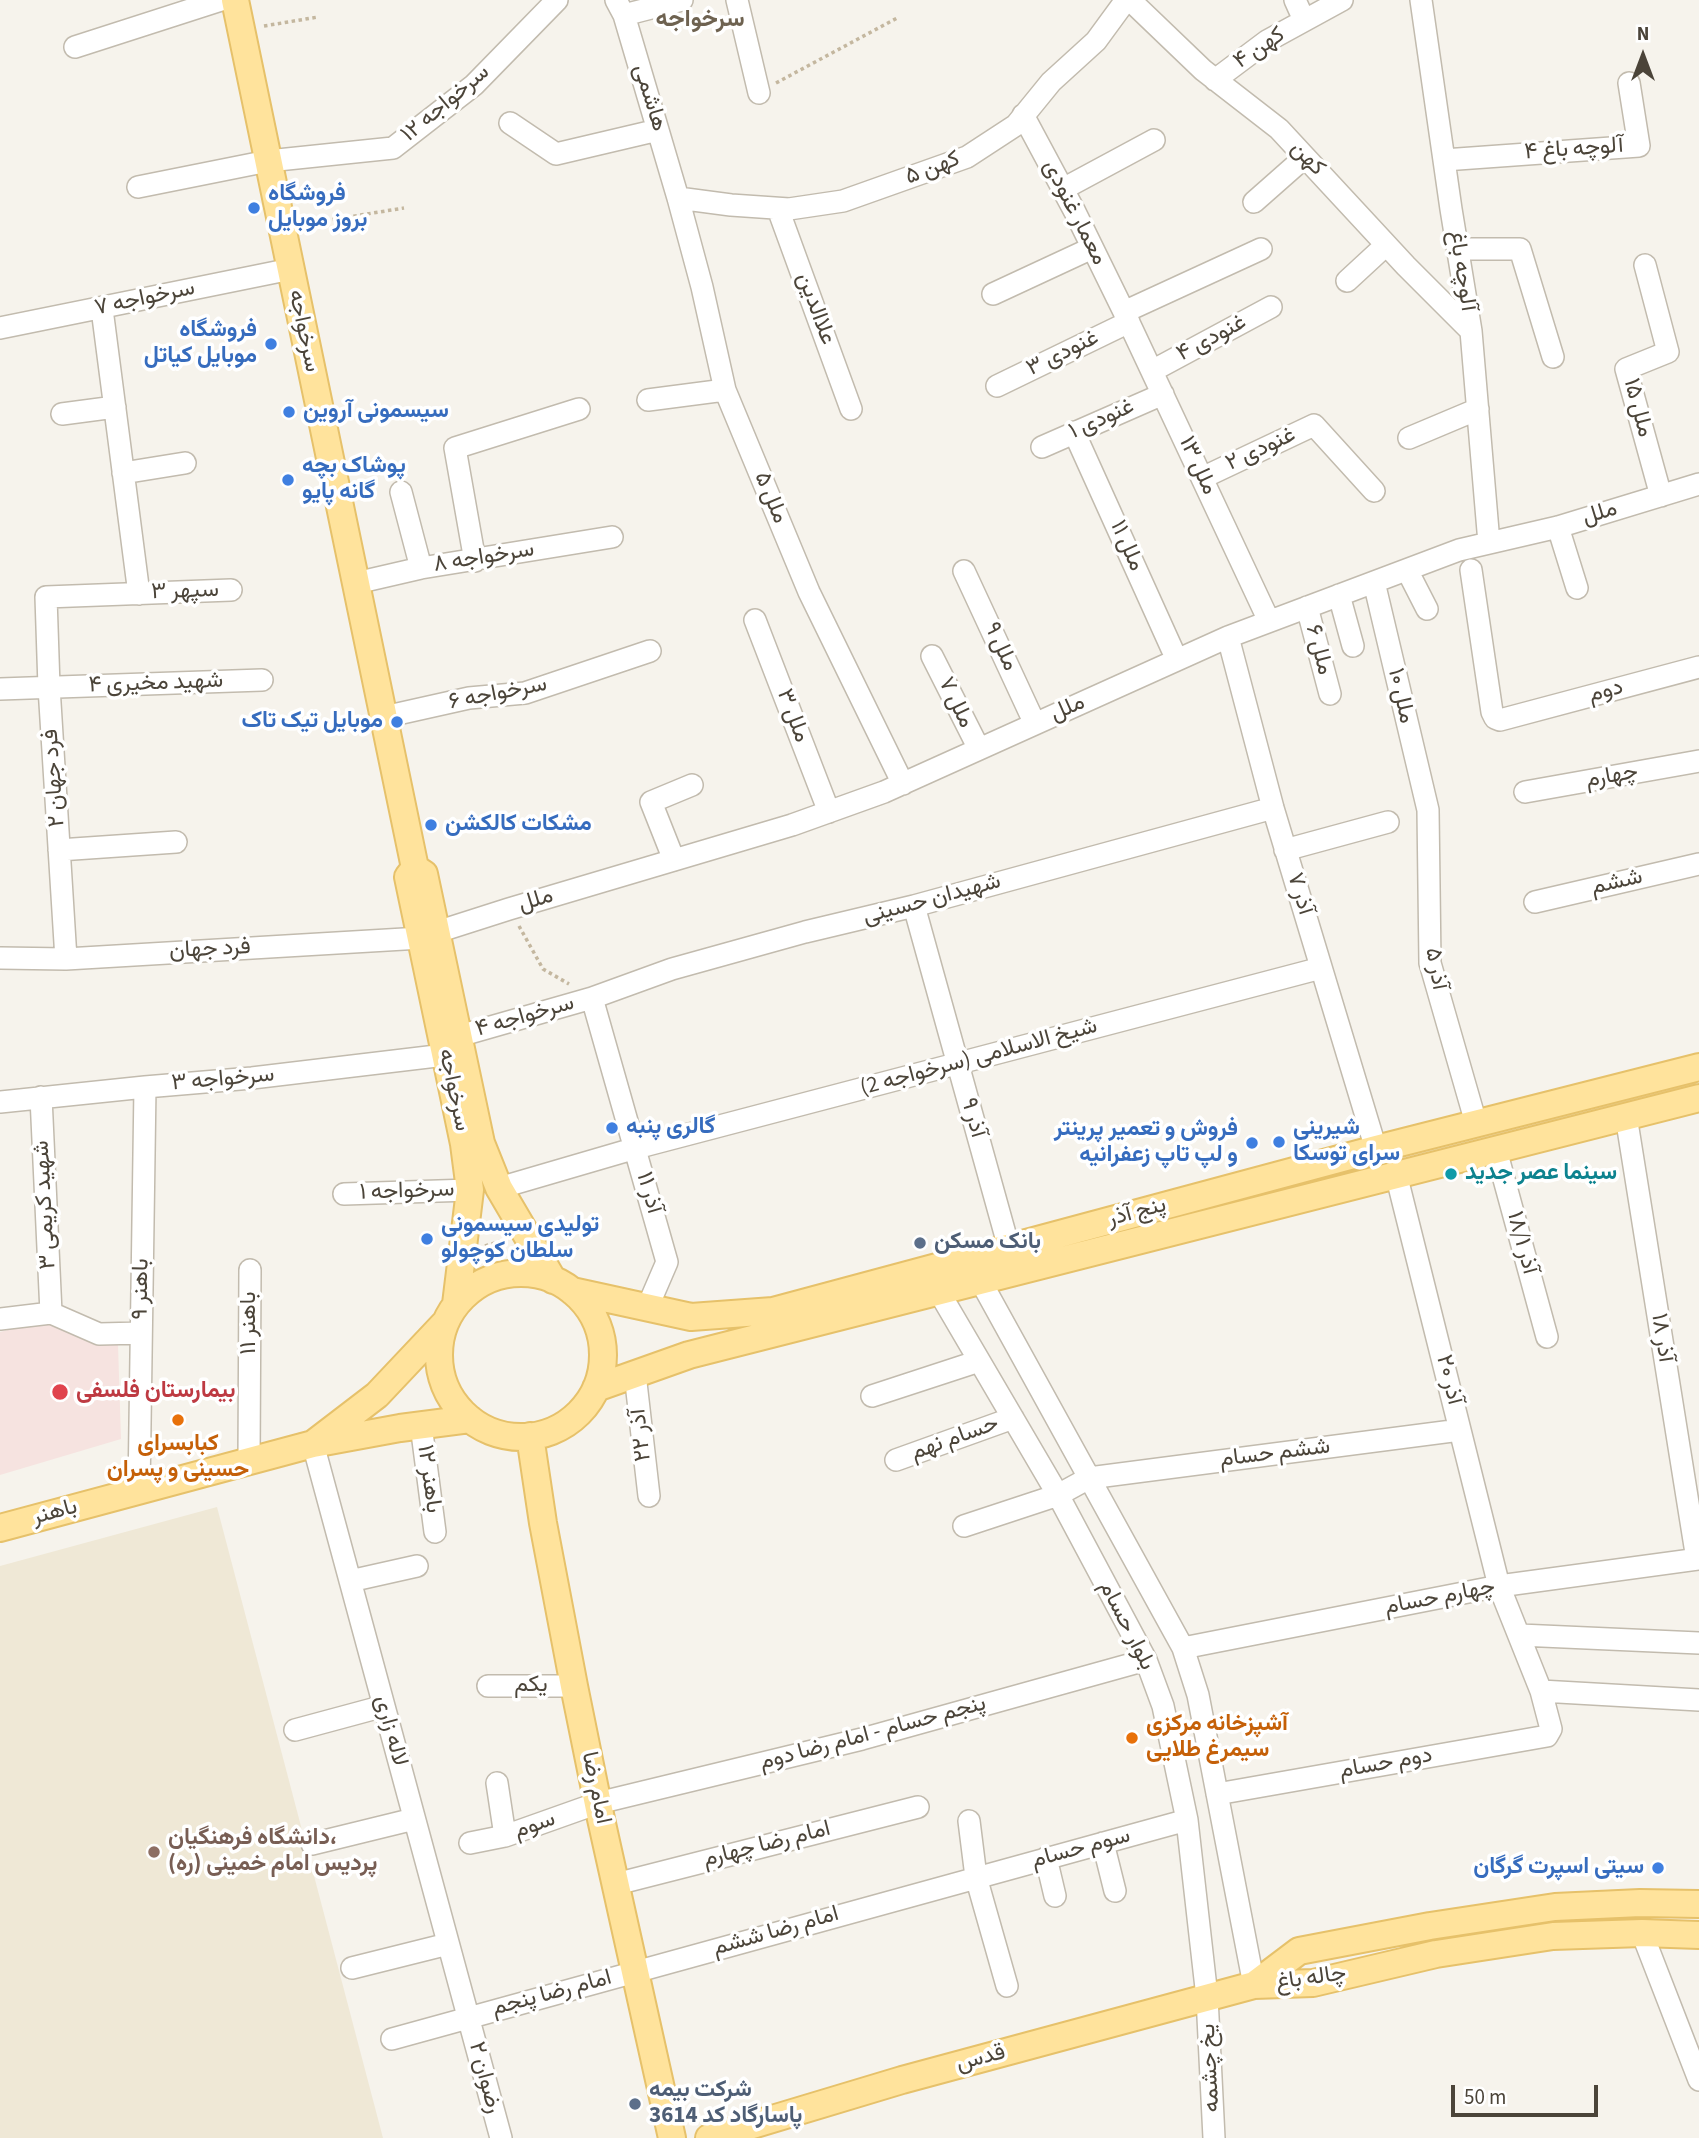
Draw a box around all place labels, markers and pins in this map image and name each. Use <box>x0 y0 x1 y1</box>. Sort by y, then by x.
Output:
place label: فروشگاه بروز موبایل <box>268 181 367 235</box>
marker: فروشگاه بروز موبایل <box>246 200 262 216</box>
place label: فروشگاه موبایل کیاتل <box>144 317 257 371</box>
marker: فروشگاه موبایل کیاتل <box>263 336 279 352</box>
place label: سیسمونی آروین <box>303 398 449 426</box>
marker: سیسمونی آروین <box>281 404 297 420</box>
place label: پوشاک بچه گانه پایو <box>302 453 406 507</box>
marker: پوشاک بچه گانه پایو <box>280 472 296 488</box>
place label: موبایل تیک تاک <box>242 708 383 736</box>
marker: موبایل تیک تاک <box>389 714 405 730</box>
place label: مشکات کالکشن <box>445 811 592 839</box>
marker: مشکات کالکشن <box>423 817 439 833</box>
place label: گالری پنبه <box>626 1114 715 1142</box>
place label: شیرینی سرای توسکا <box>1293 1115 1400 1169</box>
place label: فروش و تعمیر پرینتر و لپ تاپ زعفرانیه <box>1054 1116 1238 1170</box>
marker: گالری پنبه <box>604 1120 620 1136</box>
marker: شیرینی سرای توسکا <box>1271 1134 1287 1150</box>
marker: فروش و تعمیر پرینتر و لپ تاپ زعفرانیه <box>1244 1135 1260 1151</box>
place label: سینما عصر جدید <box>1465 1160 1617 1188</box>
marker: سینما عصر جدید <box>1443 1166 1459 1182</box>
place label: تولیدی سیسمونی سلطان کوچولو <box>441 1212 599 1266</box>
place label: بانک مسکن <box>934 1229 1041 1257</box>
marker: تولیدی سیسمونی سلطان کوچولو <box>419 1231 435 1247</box>
marker: بانک مسکن <box>912 1235 928 1251</box>
place label: بیمارستان فلسفی <box>76 1378 236 1406</box>
marker: بیمارستان فلسفی <box>50 1382 70 1402</box>
marker: کبابسرای حسینی و پسران <box>170 1412 186 1428</box>
place label: کبابسرای حسینی و پسران <box>107 1431 249 1485</box>
place label: آشپزخانه مرکزی سیمرغ طلایی <box>1146 1711 1288 1765</box>
marker: آشپزخانه مرکزی سیمرغ طلایی <box>1124 1730 1140 1746</box>
place label: دانشگاه فرهنگیان، پردیس امام خمینی (ره) <box>168 1825 377 1879</box>
marker: دانشگاه فرهنگیان، پردیس امام خمینی (ره) <box>146 1844 162 1860</box>
place label: سیتی اسپرت گرگان <box>1473 1854 1644 1882</box>
marker: سیتی اسپرت گرگان <box>1650 1860 1666 1876</box>
place label: شرکت بیمه پاسارگاد کد 3614 <box>649 2077 802 2131</box>
marker: شرکت بیمه پاسارگاد کد 3614 <box>627 2096 643 2112</box>

